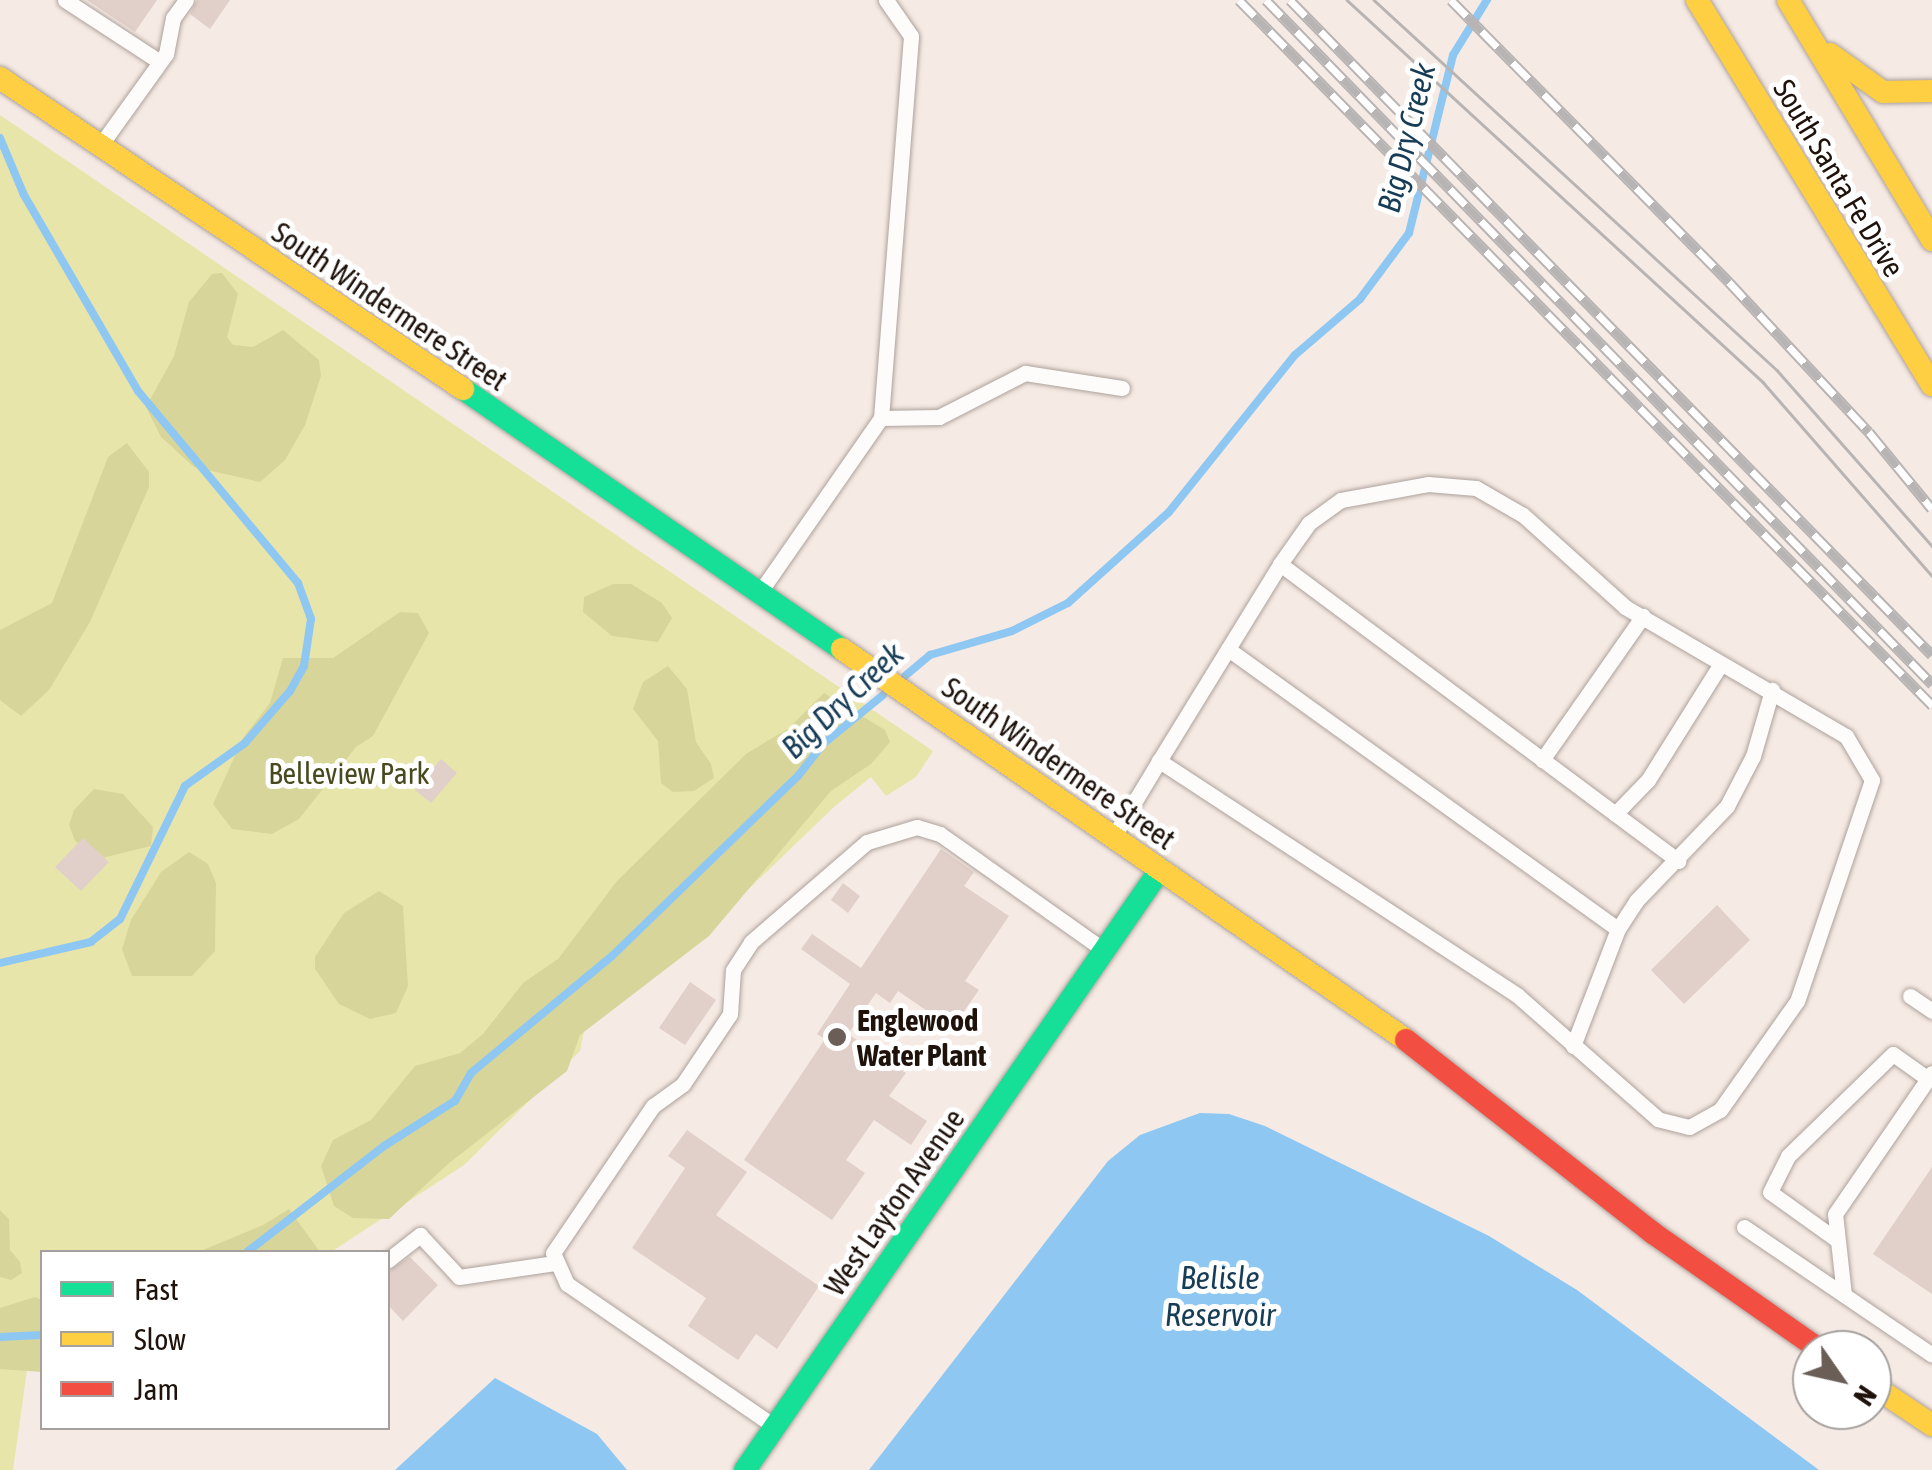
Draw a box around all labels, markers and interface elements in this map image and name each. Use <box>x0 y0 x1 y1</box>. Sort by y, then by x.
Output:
water label: Big Dry Creek <box>1370 59 1444 217</box>
street label: South Santa Fe Drive <box>1766 73 1912 283</box>
street label: South Windermere Street <box>266 214 514 398</box>
water label: Big Dry Creek <box>774 635 912 767</box>
street label: South Windermere Street <box>936 669 1182 857</box>
park label: Belleview Park <box>268 755 430 791</box>
place label: Englewood Water Plant <box>857 1002 987 1072</box>
marker: Englewood Water Plant <box>826 1026 848 1048</box>
street label: West Layton Avenue <box>816 1102 972 1302</box>
legend <box>40 1250 390 1430</box>
water label: Belisle Reservoir <box>1165 1260 1275 1335</box>
text: Fast <box>134 1272 179 1306</box>
text: Slow <box>134 1322 186 1356</box>
north arrow <box>1792 1330 1892 1430</box>
text: Jam <box>134 1372 179 1406</box>
text: N <box>1847 1380 1883 1411</box>

